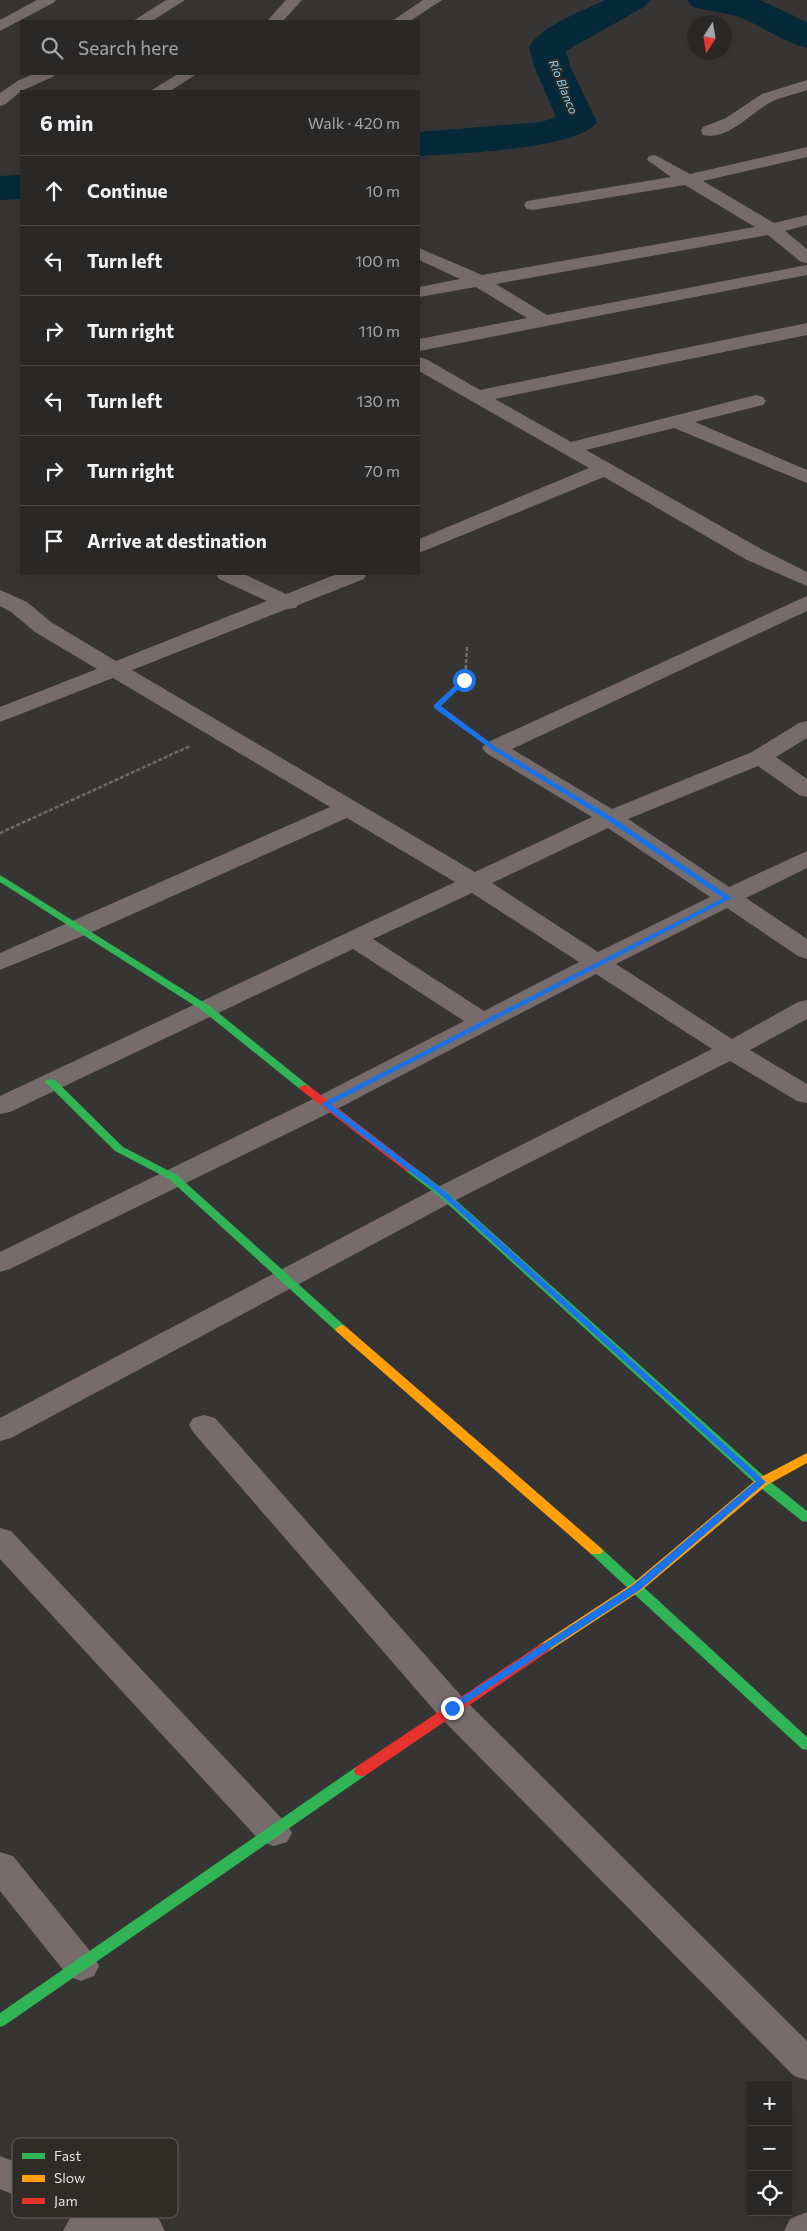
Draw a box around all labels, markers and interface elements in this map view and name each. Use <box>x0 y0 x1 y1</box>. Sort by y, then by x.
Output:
north arrow <box>687 15 732 60</box>
search box <box>20 20 420 75</box>
icon: search <box>38 34 66 62</box>
text: Search here <box>78 36 178 59</box>
water label: Río Blanco <box>547 57 581 116</box>
text: 6 min <box>40 110 93 135</box>
text: Walk · 420 m <box>308 113 400 132</box>
icon: ahead <box>40 177 68 205</box>
text: Continue <box>87 179 167 202</box>
text: 10 m <box>366 181 400 200</box>
icon: left <box>40 247 68 275</box>
text: Turn left <box>87 249 162 272</box>
text: 100 m <box>355 251 400 270</box>
icon: right <box>40 317 68 345</box>
text: Turn right <box>87 319 174 342</box>
text: 110 m <box>359 321 400 340</box>
icon: left <box>40 387 68 415</box>
text: Turn left <box>87 389 162 412</box>
text: 130 m <box>357 391 400 410</box>
icon: right <box>40 457 68 485</box>
text: Turn right <box>87 459 174 482</box>
text: 70 m <box>364 461 400 480</box>
icon: arrive <box>40 527 68 555</box>
text: Arrive at destination <box>87 529 267 552</box>
route start <box>453 669 476 692</box>
route end <box>441 1697 464 1720</box>
map controls <box>747 2081 792 2216</box>
button: + <box>747 2081 792 2126</box>
button: − <box>747 2126 792 2171</box>
legend <box>12 2138 178 2218</box>
text: Fast <box>54 2147 81 2164</box>
text: Slow <box>54 2169 85 2186</box>
button: locate <box>747 2171 792 2216</box>
text: Jam <box>54 2192 78 2209</box>

